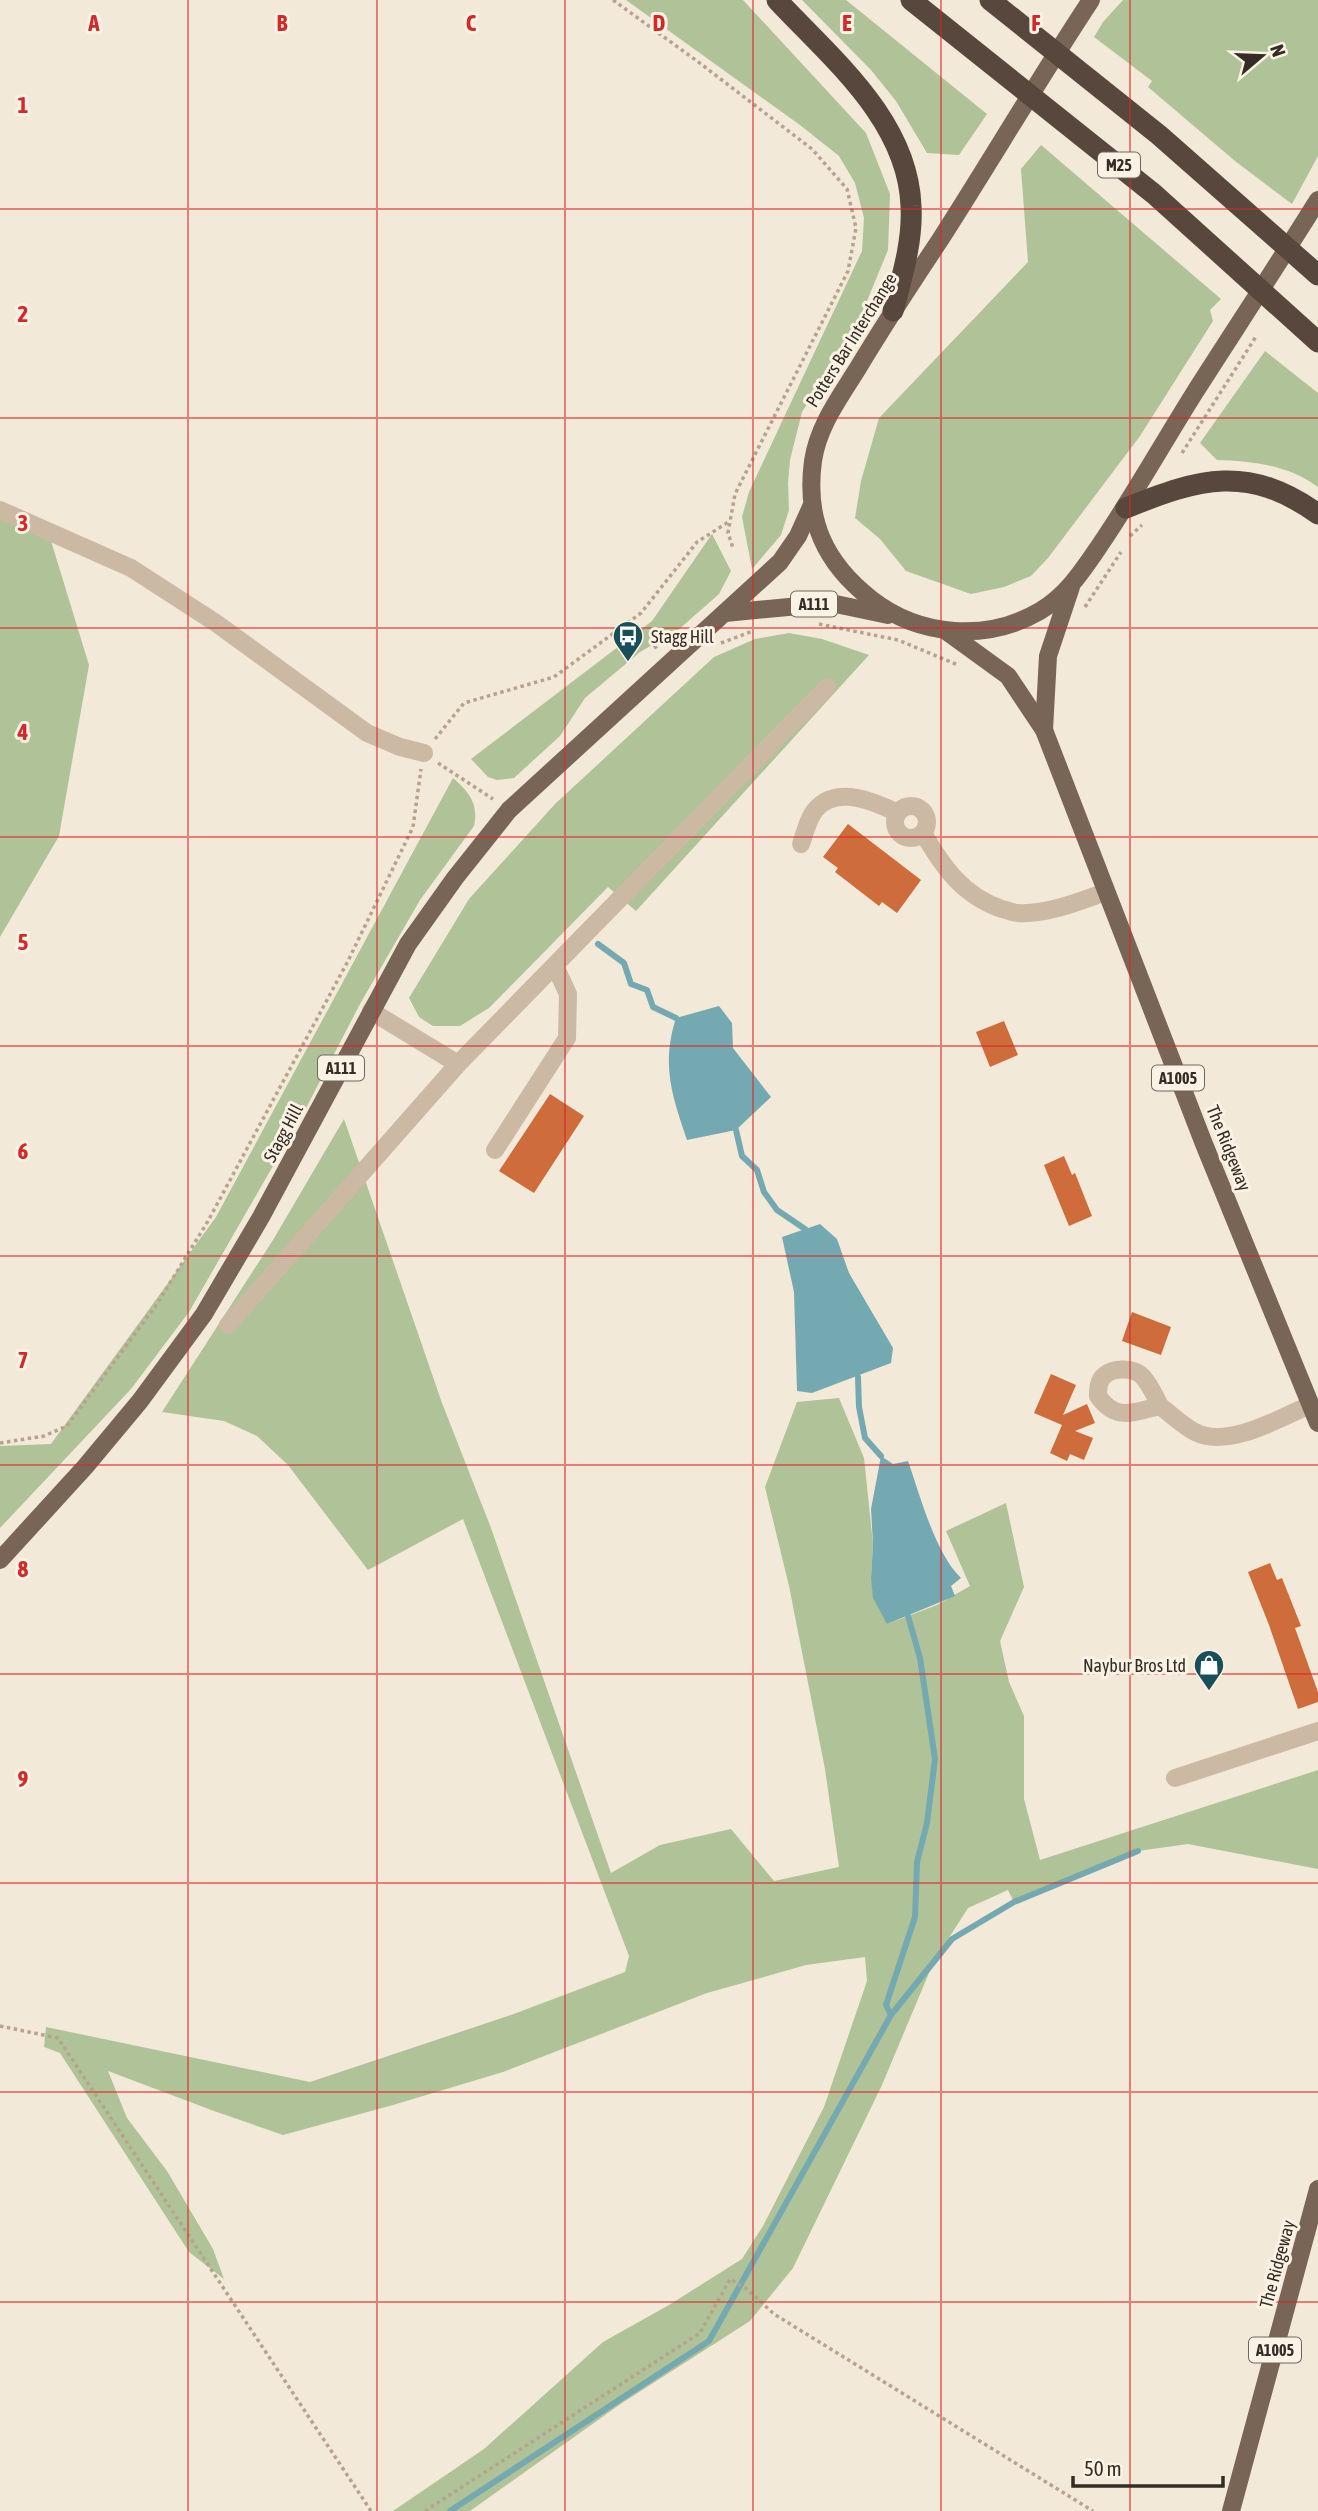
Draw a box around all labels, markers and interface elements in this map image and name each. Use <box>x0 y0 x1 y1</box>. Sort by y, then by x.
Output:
text: A <box>87 10 100 36</box>
text: B <box>277 10 288 36</box>
text: C <box>466 10 477 36</box>
text: D <box>653 10 666 36</box>
text: E <box>842 10 852 36</box>
text: F <box>1031 10 1041 36</box>
north arrow <box>1227 21 1297 91</box>
text: N <box>1266 42 1290 59</box>
text: 1 <box>18 92 29 118</box>
road number: M25 <box>1098 153 1140 178</box>
street label: Potters Bar Interchange <box>801 269 901 411</box>
text: 2 <box>18 301 28 327</box>
text: 3 <box>18 510 28 536</box>
road number: A111 <box>791 592 837 617</box>
bus stop icon: Stagg Hill <box>611 619 645 663</box>
place label: Stagg Hill <box>651 626 714 647</box>
text: 4 <box>17 719 29 745</box>
text: 5 <box>18 929 29 955</box>
road number: A111 <box>318 1056 364 1080</box>
road number: A1005 <box>1152 1066 1204 1090</box>
street label: Stagg Hill <box>259 1100 307 1166</box>
street label: The Ridgeway <box>1202 1102 1256 1194</box>
text: 6 <box>18 1138 29 1164</box>
text: 7 <box>18 1347 28 1373</box>
text: 8 <box>18 1556 29 1582</box>
shop icon: Naybur Bros Ltd <box>1192 1648 1226 1692</box>
place label: Naybur Bros Ltd <box>1083 1655 1186 1676</box>
text: 9 <box>18 1766 29 1792</box>
street label: The Ridgeway <box>1255 2218 1299 2310</box>
road number: A1005 <box>1249 2338 1301 2362</box>
scale bar <box>1073 2444 1224 2488</box>
text: 50 m <box>1084 2456 1122 2480</box>

